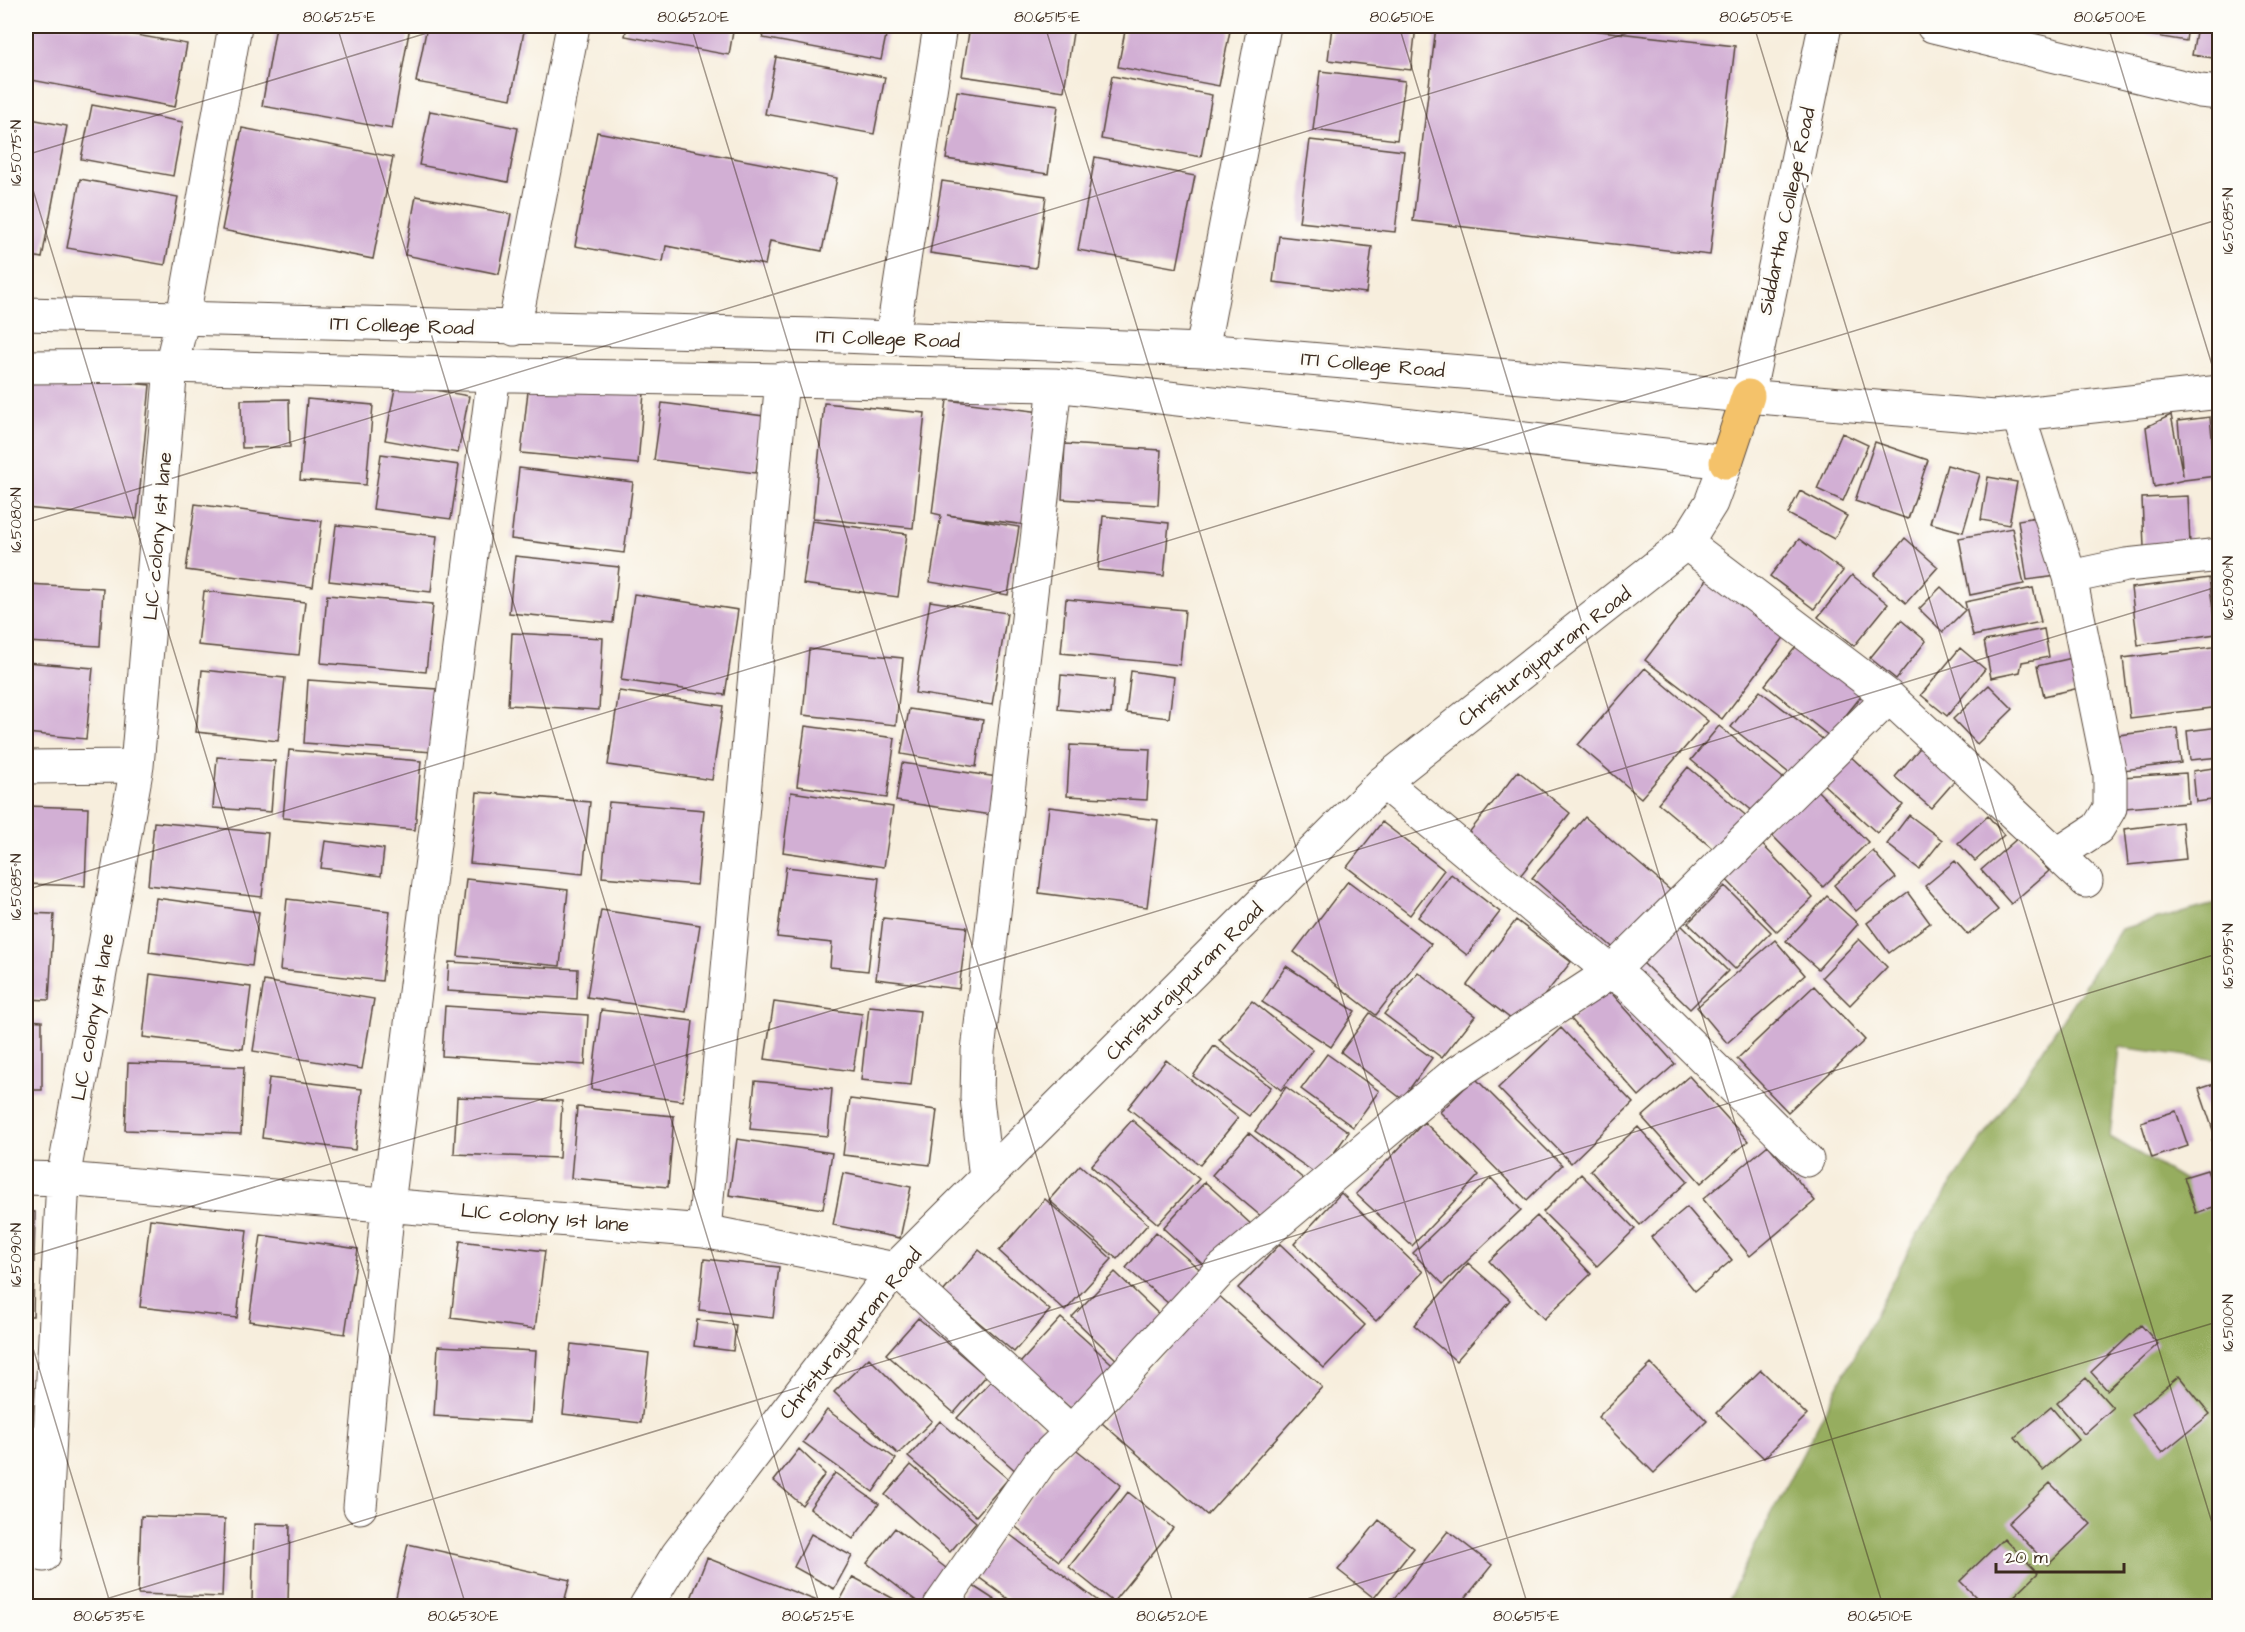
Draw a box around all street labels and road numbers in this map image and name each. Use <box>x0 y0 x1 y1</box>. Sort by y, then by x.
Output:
street label: Siddartha College Road <box>1751 105 1824 318</box>
street label: ITI College Road <box>329 309 474 344</box>
street label: ITI College Road <box>815 322 960 357</box>
street label: ITI College Road <box>1300 345 1446 386</box>
street label: LIC colony 1st lane <box>137 450 180 622</box>
street label: Christurajupuram Road <box>1452 580 1637 733</box>
street label: Christurajupuram Road <box>1099 896 1270 1067</box>
street label: LIC colony 1st lane <box>65 931 122 1103</box>
street label: LIC colony 1st lane <box>459 1197 631 1240</box>
street label: Christurajupuram Road <box>773 1242 929 1425</box>

